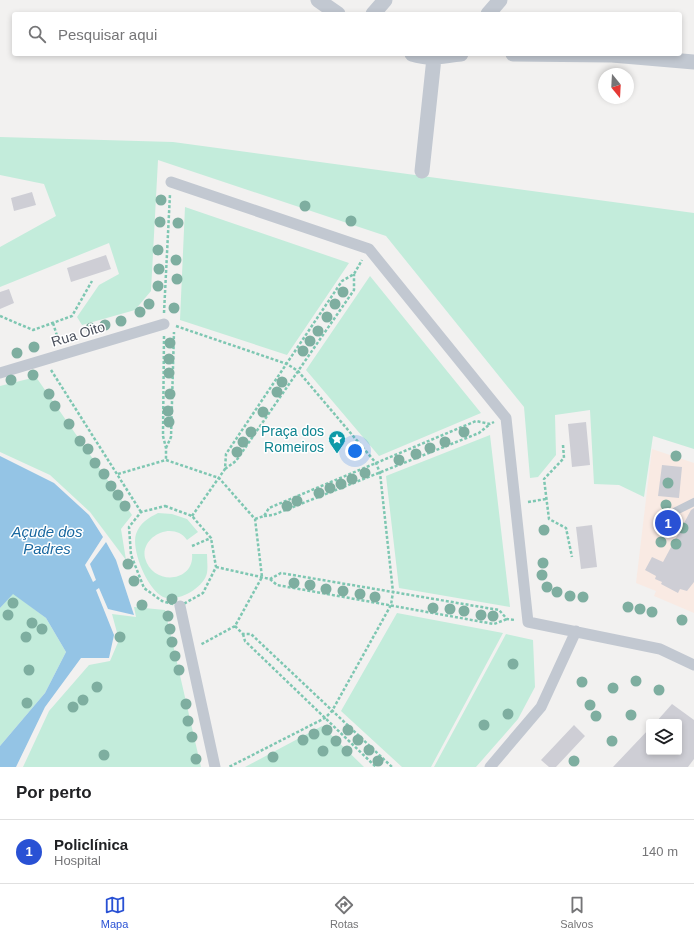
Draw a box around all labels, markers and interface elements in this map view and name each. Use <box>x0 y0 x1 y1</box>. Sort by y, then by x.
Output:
search box <box>12 12 682 56</box>
icon: search <box>26 23 48 45</box>
text: Pesquisar aqui <box>58 26 157 43</box>
north arrow <box>598 68 634 104</box>
street label: Rua Oito <box>49 318 107 350</box>
place label: Praça dos Romeiros <box>261 423 324 455</box>
place icon: Praça dos Romeiros <box>327 429 347 454</box>
your location <box>345 441 365 461</box>
pin: 1 <box>655 508 681 538</box>
water label: Açude dos Padres <box>11 523 83 557</box>
map controls <box>646 719 682 755</box>
button: layers <box>646 719 682 755</box>
text: Por perto <box>16 783 92 802</box>
text: Policlínica <box>54 836 128 853</box>
text: 1 <box>25 844 33 859</box>
text: 140 m <box>642 844 678 859</box>
text: Hospital <box>54 853 101 868</box>
tab: Mapa <box>101 894 128 930</box>
tab: Rotas <box>330 894 359 930</box>
tab: Salvos <box>560 894 593 930</box>

